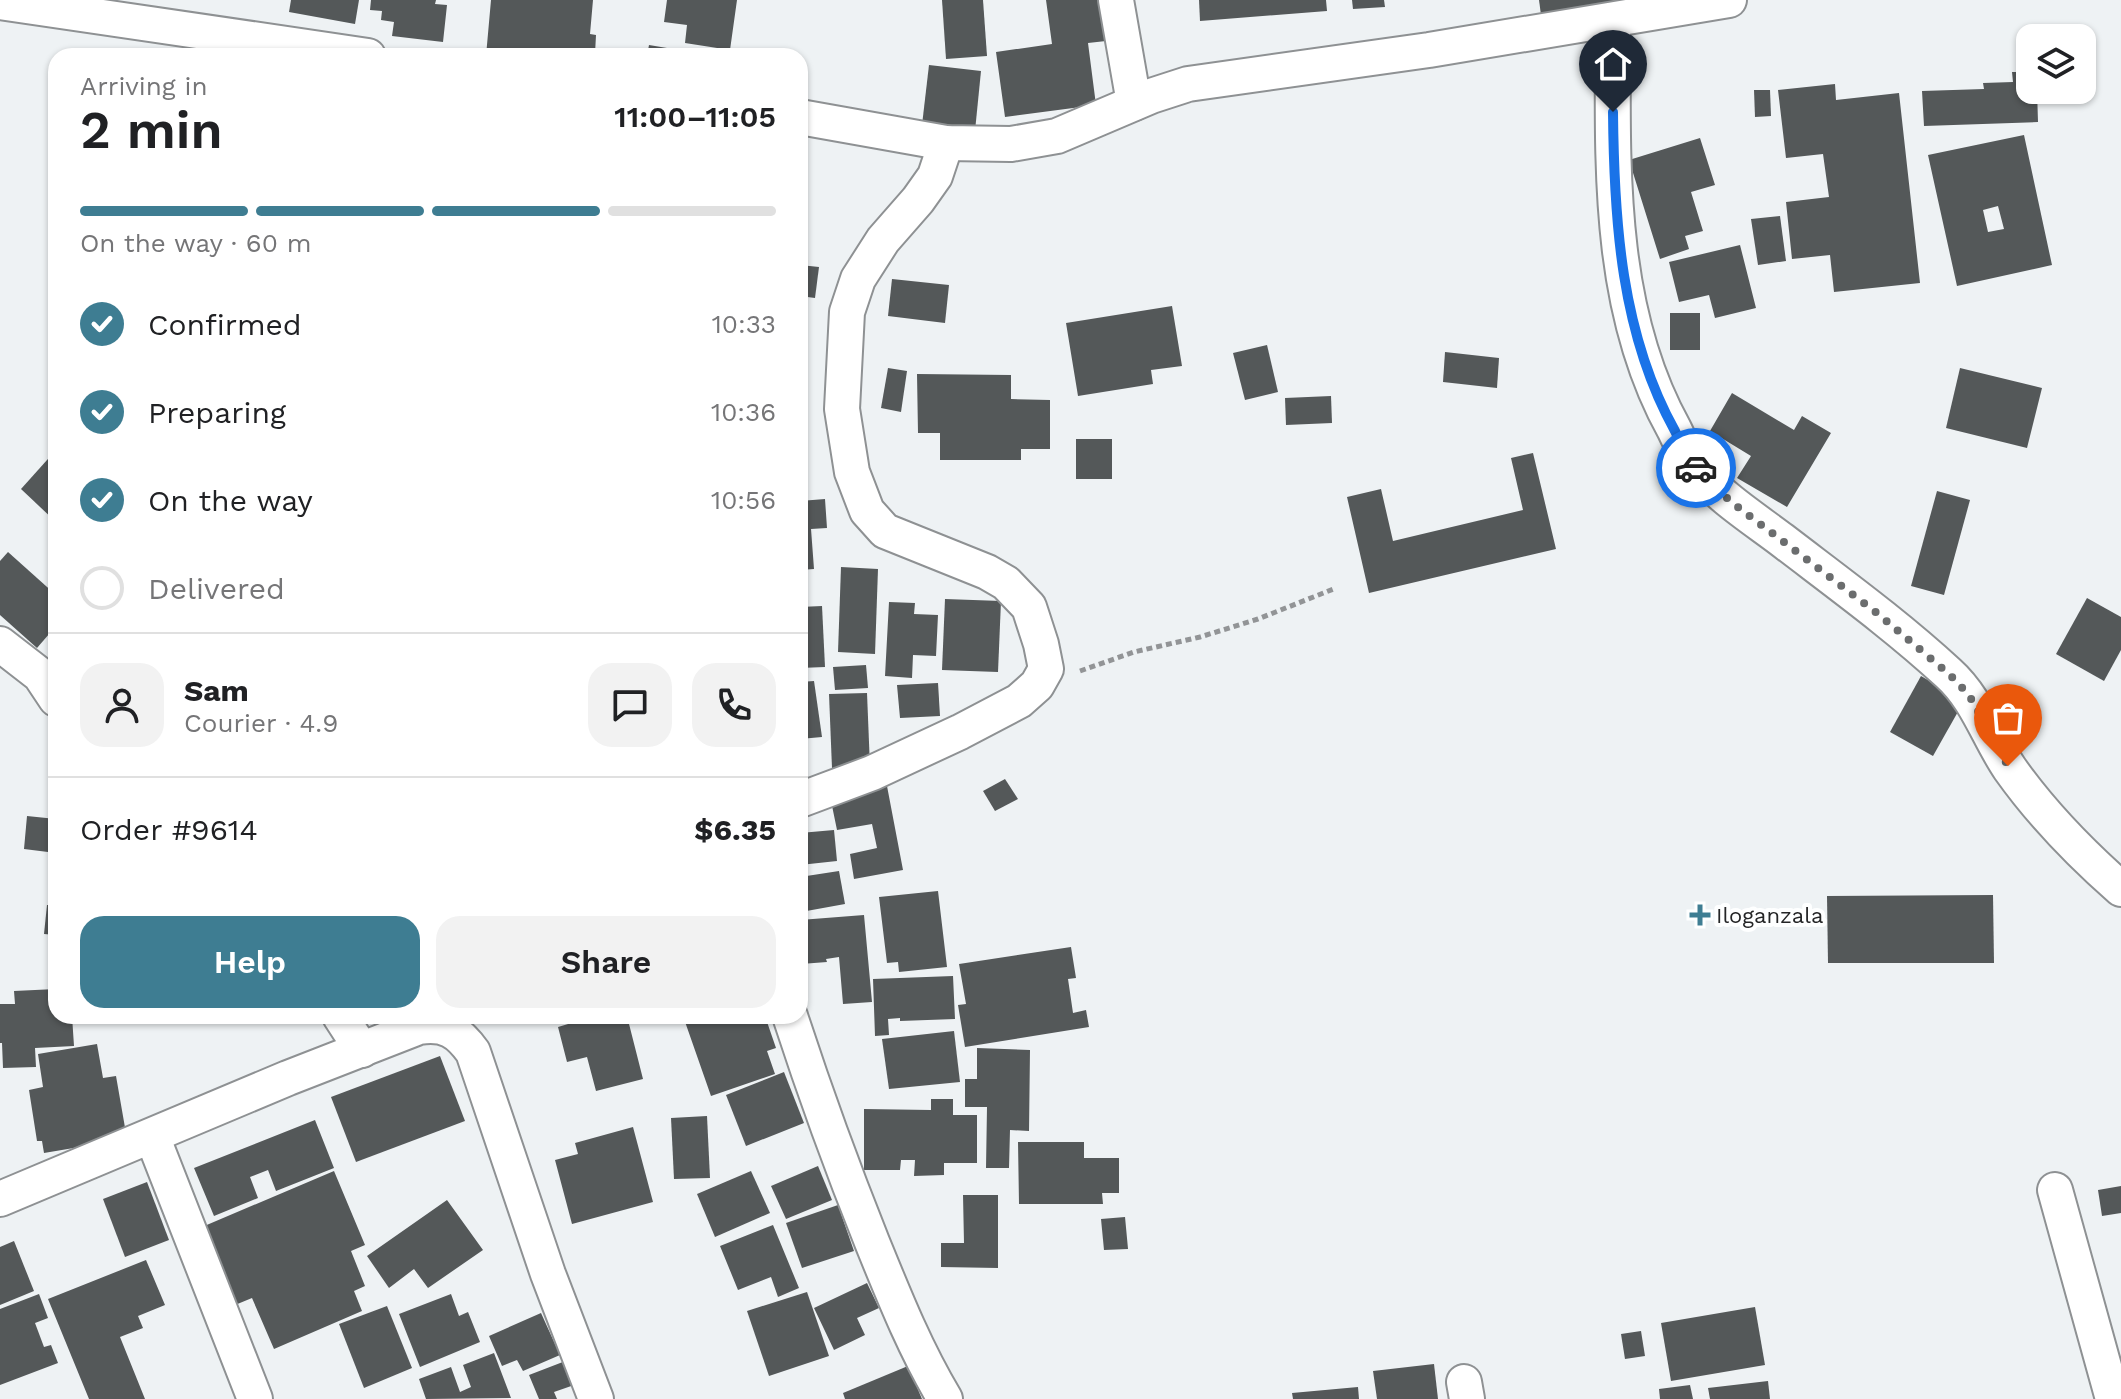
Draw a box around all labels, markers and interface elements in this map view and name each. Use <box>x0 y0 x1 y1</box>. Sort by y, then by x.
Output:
map controls <box>2016 24 2096 104</box>
button: layers <box>2016 24 2096 104</box>
pin <box>1579 30 1647 112</box>
icon: home <box>1591 42 1635 86</box>
text: Arriving in <box>80 71 208 101</box>
text: 11:00–11:05 <box>614 99 776 134</box>
text: 2 min <box>80 100 223 161</box>
text: On the way · 60 m <box>80 228 311 258</box>
icon: check <box>80 302 124 346</box>
text: Confirmed <box>148 307 302 342</box>
text: 10:33 <box>712 309 776 339</box>
icon: check <box>80 390 124 434</box>
text: Preparing <box>148 395 286 430</box>
text: 10:36 <box>711 397 776 427</box>
courier <box>1656 428 1736 508</box>
icon: car <box>1674 446 1718 490</box>
icon: check <box>80 478 124 522</box>
text: On the way <box>148 483 313 518</box>
text: 10:56 <box>711 485 776 515</box>
text: Delivered <box>148 571 285 606</box>
button: person <box>80 663 164 747</box>
button: chat <box>588 663 672 747</box>
button: phone <box>692 663 776 747</box>
text: Sam <box>184 673 249 708</box>
pin <box>1974 684 2042 766</box>
icon: bag <box>1986 696 2030 740</box>
text: Courier · 4.9 <box>184 708 338 738</box>
text: Order #9614 <box>80 812 258 847</box>
text: $6.35 <box>694 812 776 847</box>
place label: Iloganzala <box>1716 903 1823 928</box>
marker: Iloganzala <box>1691 906 1709 924</box>
button: Help <box>80 916 420 1008</box>
button: Share <box>436 916 776 1008</box>

